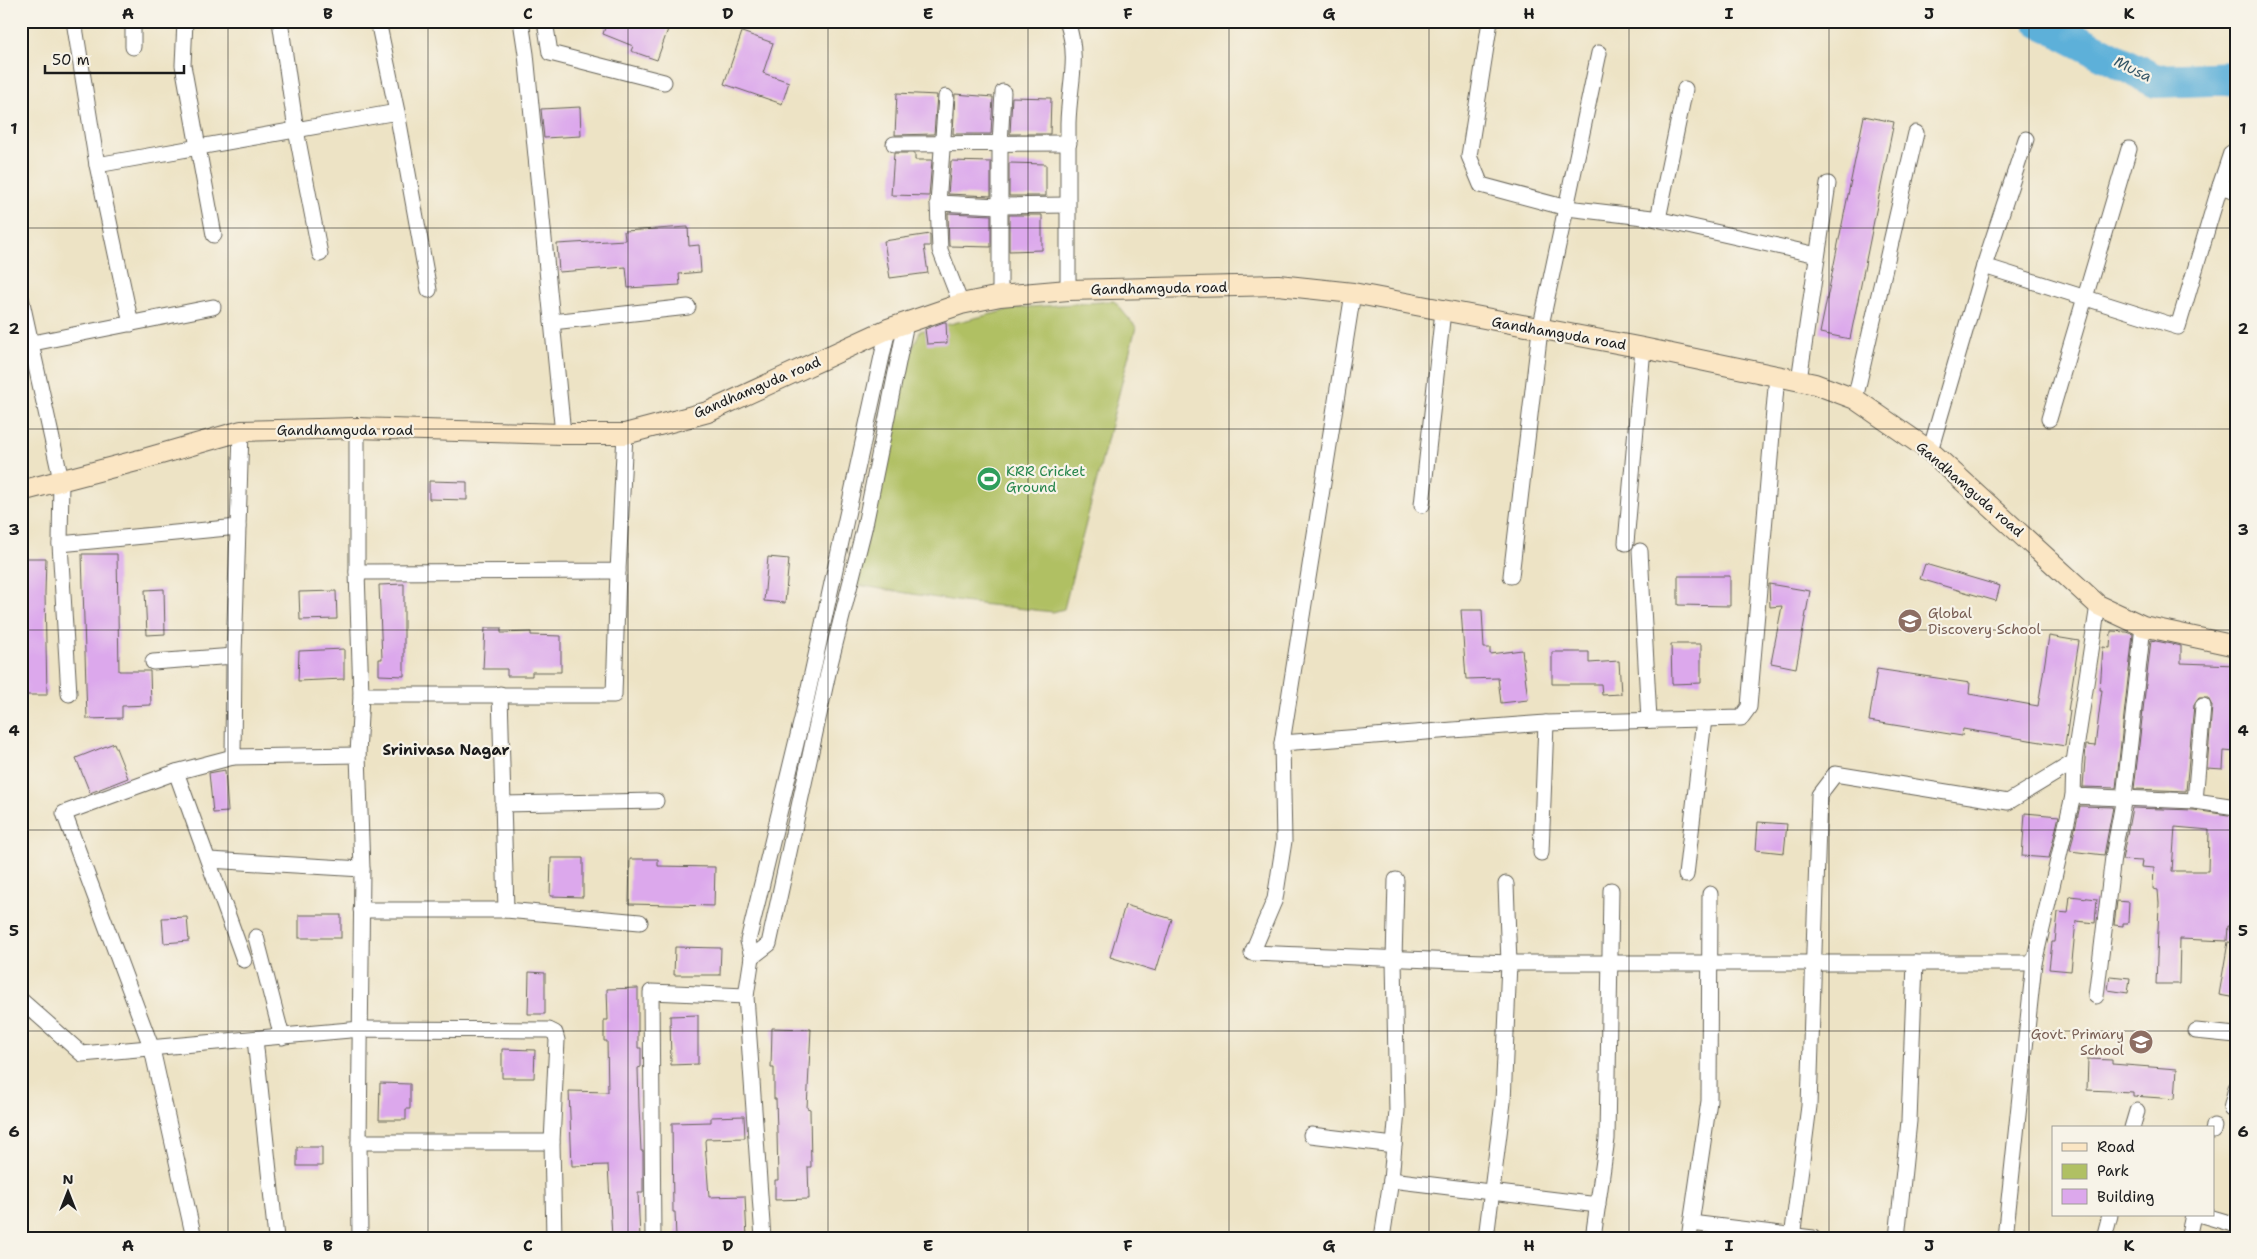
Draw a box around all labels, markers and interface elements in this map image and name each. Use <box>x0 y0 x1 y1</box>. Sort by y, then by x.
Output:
text: A <box>122 3 134 24</box>
text: B <box>323 3 333 24</box>
text: C <box>523 3 533 24</box>
text: D <box>722 3 734 24</box>
text: E <box>923 3 933 24</box>
text: F <box>1123 3 1133 24</box>
text: G <box>1323 3 1336 24</box>
text: H <box>1523 3 1535 24</box>
text: I <box>1725 3 1734 24</box>
text: J <box>1924 3 1934 24</box>
text: K <box>2124 3 2135 24</box>
scale bar <box>45 42 184 74</box>
text: 50 m <box>52 50 90 70</box>
water label: Musa <box>2111 51 2155 87</box>
text: 1 <box>10 118 18 139</box>
text: 1 <box>2239 118 2247 139</box>
street label: Gandhamguda road <box>1091 278 1228 298</box>
street label: Gandhamguda road <box>1490 312 1628 354</box>
text: 2 <box>8 318 20 339</box>
text: 2 <box>2237 318 2249 339</box>
street label: Gandhamguda road <box>691 352 823 422</box>
street label: Gandhamguda road <box>277 421 413 439</box>
street label: Gandhamguda road <box>1913 437 2028 541</box>
place label: KRR Cricket Ground <box>1006 462 1086 496</box>
sports icon: KRR Cricket Ground <box>976 466 1002 492</box>
text: 3 <box>8 519 20 540</box>
text: 3 <box>2237 519 2249 540</box>
place label: Global Discovery School <box>1928 604 2042 638</box>
school or university icon: Global Discovery School <box>1897 608 1923 634</box>
text: 4 <box>8 720 20 741</box>
text: 4 <box>2237 720 2249 741</box>
district label: Srinivasa Nagar <box>382 740 510 760</box>
text: 5 <box>9 920 19 941</box>
text: 5 <box>2238 920 2248 941</box>
place label: Govt. Primary School <box>2031 1025 2125 1059</box>
school or university icon: Govt. Primary School <box>2128 1029 2154 1055</box>
text: 6 <box>8 1121 20 1142</box>
text: 6 <box>2237 1121 2249 1142</box>
legend <box>2052 1126 2214 1216</box>
text: Road <box>2097 1137 2135 1157</box>
text: Park <box>2097 1161 2129 1181</box>
north arrow <box>42 1166 92 1216</box>
text: N <box>62 1170 74 1188</box>
text: Building <box>2097 1187 2154 1207</box>
text: A <box>122 1235 134 1256</box>
text: B <box>323 1235 333 1256</box>
text: C <box>523 1235 533 1256</box>
text: D <box>722 1235 734 1256</box>
text: E <box>923 1235 933 1256</box>
text: F <box>1123 1235 1133 1256</box>
text: G <box>1323 1235 1336 1256</box>
text: H <box>1523 1235 1535 1256</box>
text: I <box>1725 1235 1734 1256</box>
text: J <box>1924 1235 1934 1256</box>
text: K <box>2124 1235 2135 1256</box>

